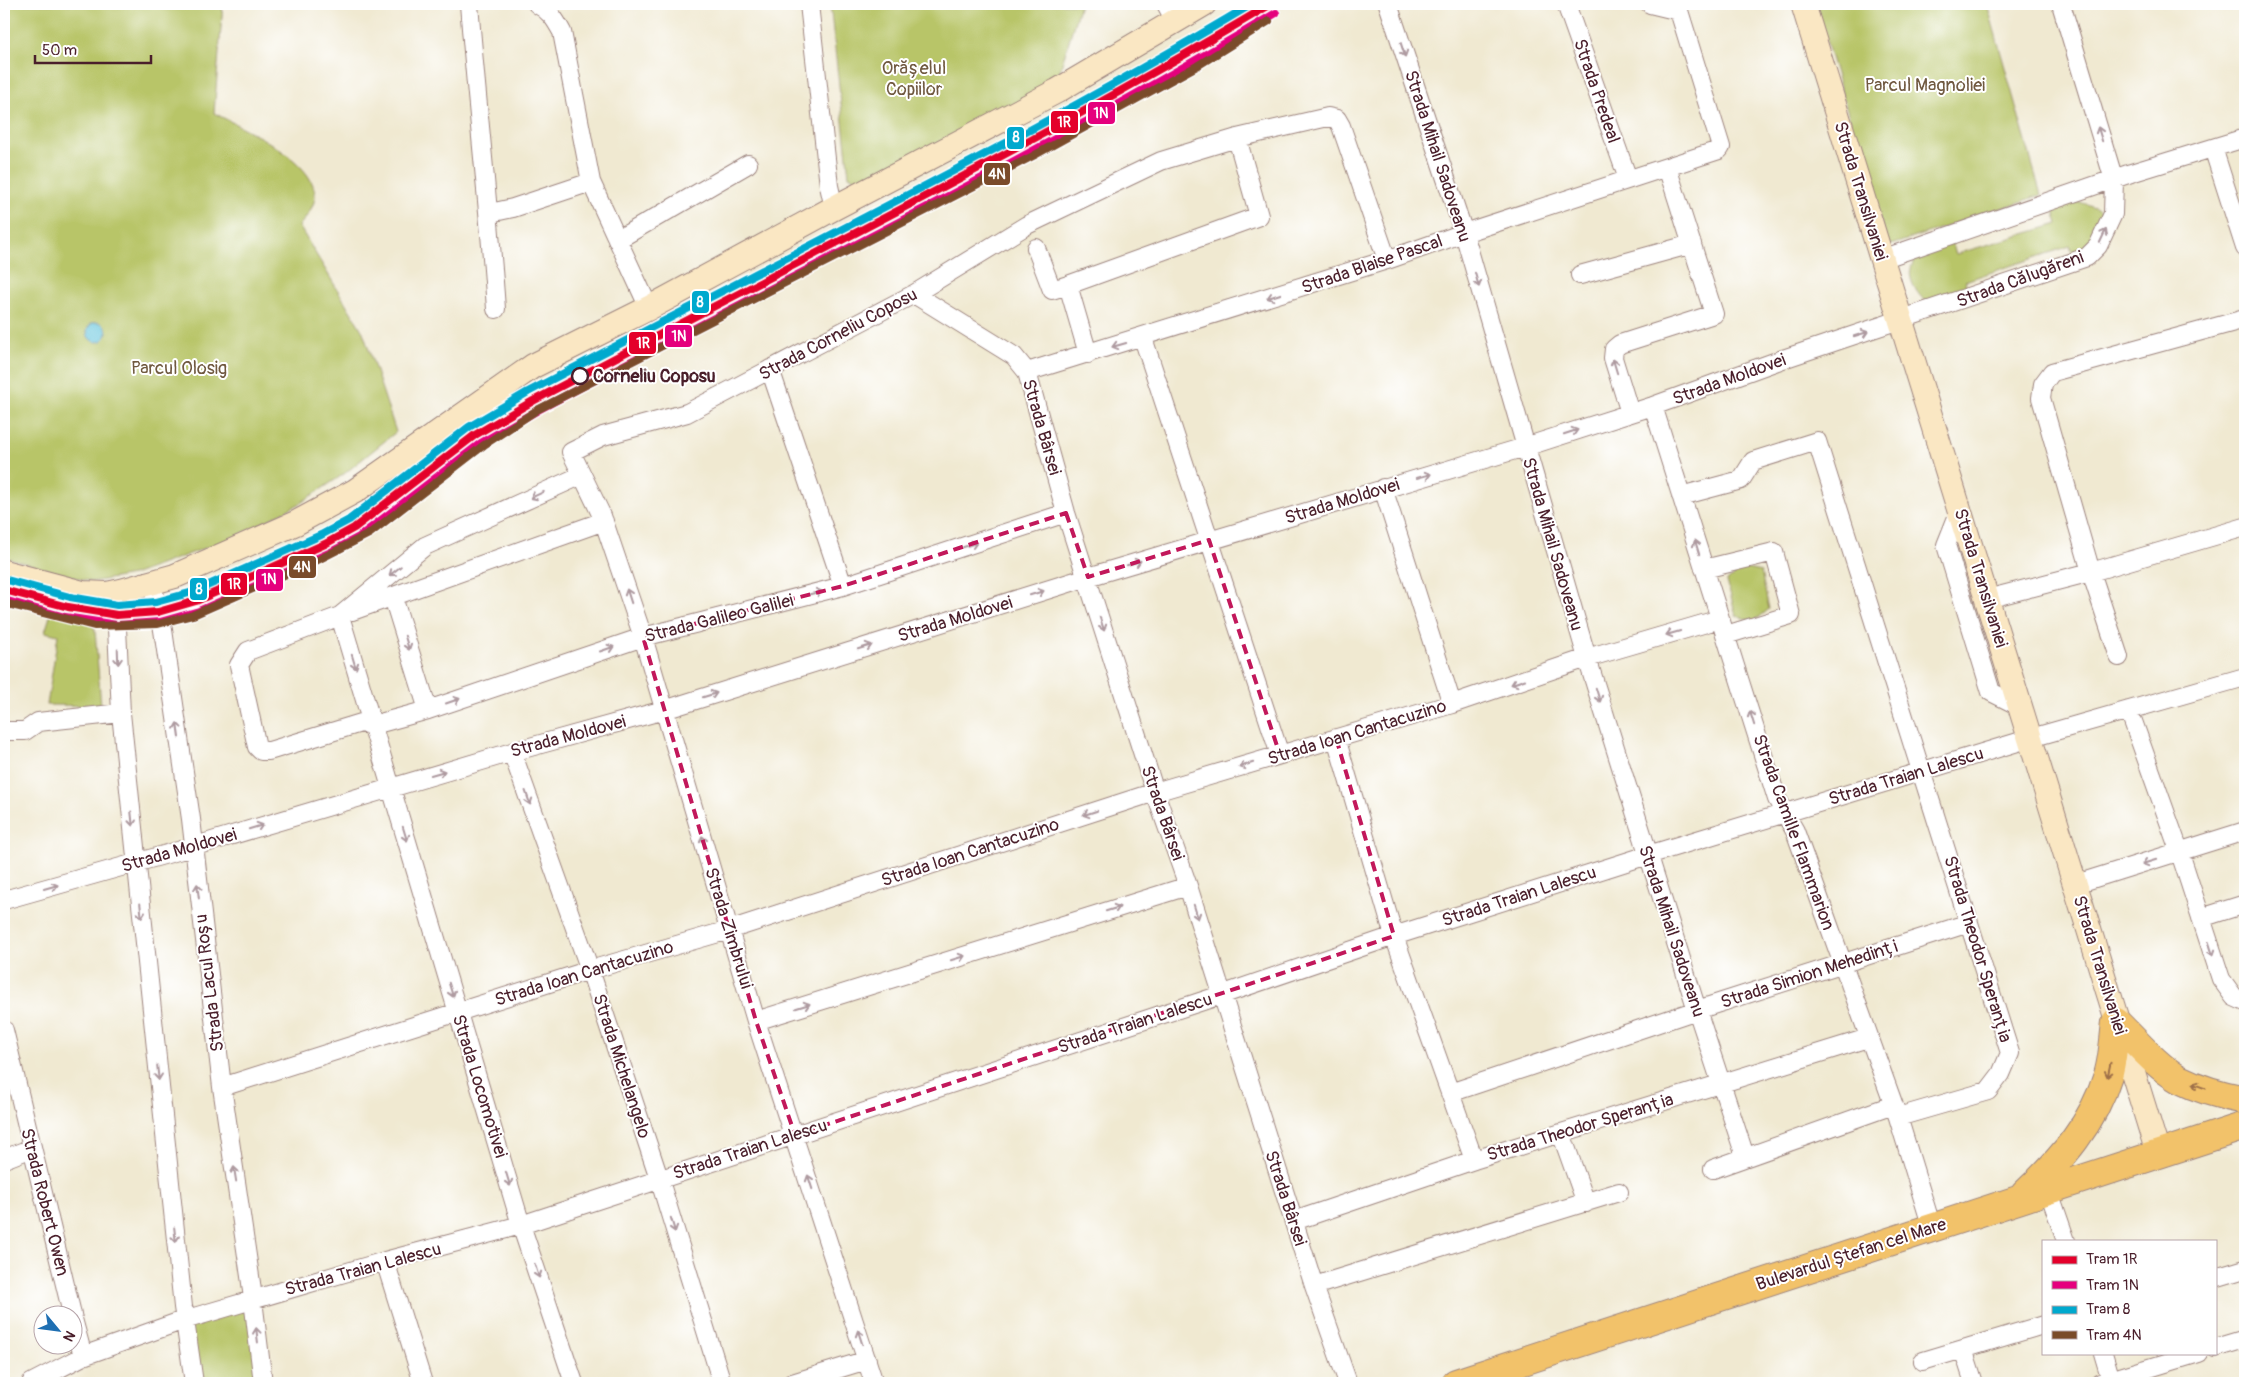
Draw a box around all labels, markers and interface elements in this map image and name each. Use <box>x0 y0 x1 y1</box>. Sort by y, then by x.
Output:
scale bar <box>35 32 151 64</box>
street label: Strada Predeal <box>1568 36 1625 146</box>
text: 50 m <box>42 41 77 60</box>
one-way arrow <box>1399 42 1408 57</box>
park label: Orășelul Copiilor <box>882 57 946 101</box>
street label: Strada Mihail Sadoveanu <box>1399 67 1476 245</box>
park label: Parcul Magnoliei <box>1865 74 1985 97</box>
line badge: 1N <box>1087 101 1116 125</box>
text: 1N <box>1094 105 1108 122</box>
line badge: 1R <box>1050 110 1079 134</box>
text: 1R <box>1057 114 1071 131</box>
street label: Strada Transilvaniei <box>1828 119 1893 263</box>
line badge: 8 <box>1006 126 1025 150</box>
one-way arrow <box>2095 126 2105 142</box>
text: 8 <box>1012 129 1020 146</box>
line badge: 4N <box>983 162 1011 186</box>
text: 4N <box>988 166 1006 183</box>
one-way arrow <box>2099 229 2108 244</box>
street label: Strada Blaise Pascal <box>1298 230 1446 299</box>
street label: Strada Călugăreni <box>1953 246 2087 313</box>
one-way arrow <box>1473 271 1483 287</box>
street label: Strada Corneliu Coposu <box>755 283 921 386</box>
line badge: 8 <box>691 290 710 314</box>
one-way arrow <box>1266 292 1282 302</box>
text: 8 <box>696 294 704 311</box>
line badge: 1N <box>664 324 693 348</box>
text: 1N <box>672 328 686 345</box>
one-way arrow <box>1852 328 1868 338</box>
line badge: 1R <box>628 331 657 355</box>
text: 1R <box>636 335 650 352</box>
one-way arrow <box>1111 340 1127 350</box>
street label: Strada Moldovei <box>1669 348 1789 411</box>
park label: Parcul Olosig <box>131 357 227 380</box>
one-way arrow <box>1610 359 1620 375</box>
place label: Corneliu Coposu <box>593 365 716 388</box>
marker: Corneliu Coposu <box>571 367 589 385</box>
street label: Strada Bârsei <box>1017 376 1066 478</box>
one-way arrow <box>1563 426 1579 436</box>
street label: Strada Mihail Sadoveanu <box>1517 455 1588 633</box>
one-way arrow <box>1416 471 1432 481</box>
street label: Strada Moldovei <box>1282 473 1402 530</box>
one-way arrow <box>530 491 545 501</box>
street label: Strada Transilvaniei <box>1948 506 2013 650</box>
one-way arrow <box>1692 539 1702 555</box>
one-way arrow <box>962 540 977 549</box>
line badge: 4N <box>288 555 317 579</box>
one-way arrow <box>1126 558 1142 568</box>
text: 4N <box>293 559 311 576</box>
one-way arrow <box>389 566 402 577</box>
line badge: 1N <box>255 568 284 592</box>
text: 1N <box>262 571 276 588</box>
line badge: 1R <box>220 572 248 596</box>
text: 1R <box>227 576 241 593</box>
line badge: 8 <box>189 577 208 601</box>
text: 8 <box>195 581 203 598</box>
one-way arrow <box>806 588 822 597</box>
one-way arrow <box>1029 588 1045 598</box>
one-way arrow <box>624 589 633 604</box>
street label: Strada Galileo Galilei <box>642 589 796 648</box>
street label: Strada Moldovei <box>895 591 1015 648</box>
one-way arrow <box>1098 616 1108 632</box>
one-way arrow <box>1665 629 1681 638</box>
one-way arrow <box>403 635 413 651</box>
one-way arrow <box>857 641 873 651</box>
one-way arrow <box>599 644 615 653</box>
one-way arrow <box>114 649 123 665</box>
one-way arrow <box>350 654 360 670</box>
one-way arrow <box>1510 677 1526 687</box>
one-way arrow <box>1594 686 1604 702</box>
one-way arrow <box>702 690 718 700</box>
street label: Strada Ioan Cantacuzino <box>1265 694 1450 771</box>
one-way arrow <box>445 696 461 705</box>
street label: Strada Moldovei <box>508 710 629 763</box>
one-way arrow <box>1746 711 1756 727</box>
one-way arrow <box>172 723 182 739</box>
street label: Strada Camille Flammarion <box>1747 731 1840 933</box>
street label: Strada Traian Lalescu <box>1826 742 1986 811</box>
one-way arrow <box>1238 761 1254 770</box>
street label: Strada Bârsei <box>1136 763 1189 864</box>
one-way arrow <box>429 768 445 778</box>
one-way arrow <box>524 789 533 805</box>
one-way arrow <box>1083 809 1099 819</box>
one-way arrow <box>127 811 137 827</box>
street label: Strada Ioan Cantacuzino <box>878 813 1062 892</box>
one-way arrow <box>247 822 263 832</box>
street label: Strada Moldovei <box>119 823 239 878</box>
one-way arrow <box>400 826 410 842</box>
one-way arrow <box>698 836 708 852</box>
street label: Strada Mihail Sadoveanu <box>1633 842 1710 1020</box>
street label: Strada Theodor Speranția <box>1938 853 2017 1045</box>
one-way arrow <box>2141 858 2157 868</box>
street label: Strada Traian Lalescu <box>1439 861 1599 932</box>
street label: Strada Zimbrului <box>699 865 758 992</box>
one-way arrow <box>42 881 58 891</box>
one-way arrow <box>193 884 203 900</box>
street label: Strada Transilvaniei <box>2067 893 2132 1037</box>
one-way arrow <box>136 903 146 919</box>
one-way arrow <box>1191 903 1201 919</box>
one-way arrow <box>1105 904 1121 914</box>
street label: Strada Lacul Roșu <box>190 913 229 1053</box>
street label: Strada Ioan Cantacuzino <box>492 935 677 1012</box>
street label: Strada Simion Mehedinți <box>1718 935 1901 1014</box>
one-way arrow <box>2207 941 2216 956</box>
one-way arrow <box>950 952 966 962</box>
one-way arrow <box>447 981 457 997</box>
street label: Strada Traian Lalescu <box>1055 988 1215 1059</box>
street label: Strada Michelangelo <box>587 991 656 1142</box>
one-way arrow <box>795 1001 811 1011</box>
street label: Strada Locomotivei <box>447 1012 512 1161</box>
one-way arrow <box>2103 1061 2113 1077</box>
one-way arrow <box>153 1065 163 1081</box>
one-way arrow <box>2191 1081 2207 1090</box>
street label: Strada Theodor Speranția <box>1484 1088 1676 1167</box>
street label: Strada Traian Lalescu <box>670 1114 830 1185</box>
street label: Strada Robert Owen <box>15 1126 74 1278</box>
street label: Strada Bârsei <box>1259 1148 1312 1249</box>
one-way arrow <box>230 1166 240 1182</box>
one-way arrow <box>503 1170 513 1186</box>
one-way arrow <box>805 1175 814 1190</box>
street label: Bulevardul Ștefan cel Mare <box>1753 1213 1949 1296</box>
one-way arrow <box>669 1216 679 1232</box>
one-way arrow <box>170 1226 180 1242</box>
street label: Strada Traian Lalescu <box>282 1238 444 1301</box>
legend <box>2042 1240 2216 1354</box>
text: Tram 1R <box>2086 1250 2138 1269</box>
one-way arrow <box>533 1263 542 1278</box>
text: Tram 1N <box>2086 1276 2139 1295</box>
text: Tram 8 <box>2086 1300 2131 1319</box>
north arrow <box>32 1304 82 1354</box>
text: Tram 4N <box>2086 1326 2142 1345</box>
one-way arrow <box>252 1327 262 1343</box>
text: N <box>59 1328 79 1344</box>
one-way arrow <box>854 1329 864 1345</box>

